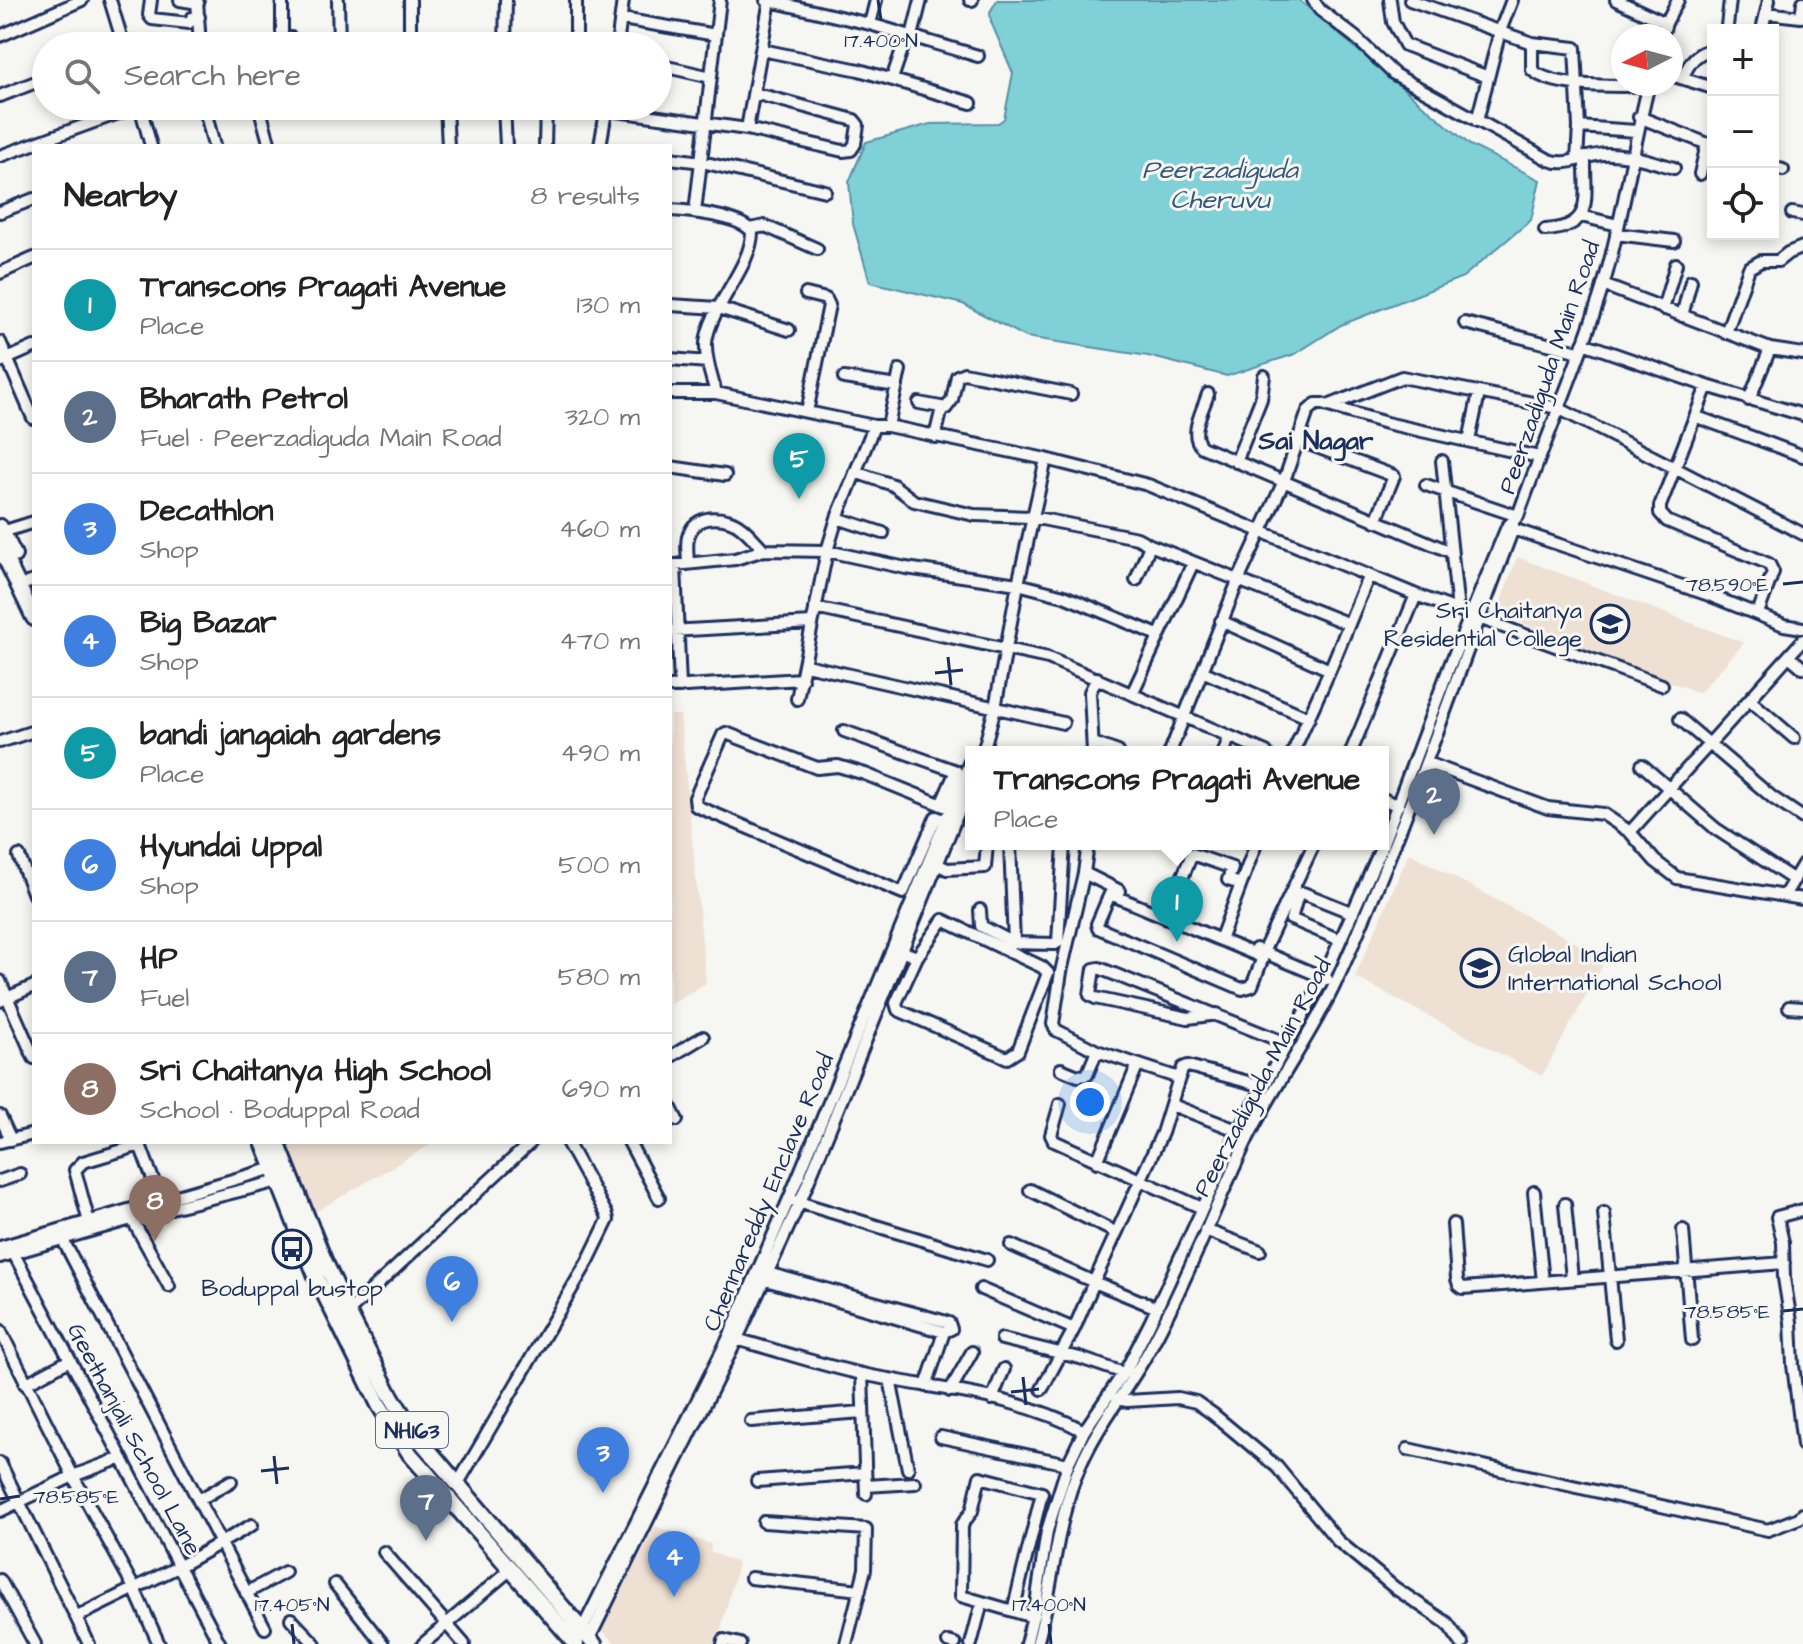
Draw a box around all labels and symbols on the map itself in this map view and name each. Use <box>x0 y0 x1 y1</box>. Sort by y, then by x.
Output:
north arrow <box>1611 24 1683 96</box>
text: 17.400°N <box>844 27 918 55</box>
water label: Peerzadiguda Cheruvu <box>1142 152 1300 218</box>
street label: Peerzadiguda Main Road <box>1491 236 1610 499</box>
district label: Sai Nagar <box>1258 423 1374 462</box>
pin: 5 <box>773 433 825 499</box>
text: 78.590°E <box>1686 571 1768 599</box>
place label: Sri Chaitanya Residential College <box>1384 594 1582 657</box>
school or university icon: Sri Chaitanya Residential College <box>1589 603 1631 645</box>
pin: 2 <box>1408 769 1460 835</box>
pin: 1 <box>1151 876 1203 942</box>
place label: Global Indian International School <box>1508 938 1721 1000</box>
school or university icon: Global Indian International School <box>1459 947 1501 989</box>
street label: Peerzadiguda Main Road <box>1186 952 1341 1203</box>
street label: Chennareddy Enclave Road <box>695 1048 844 1337</box>
your location <box>1070 1082 1110 1122</box>
pin: 8 <box>129 1175 181 1241</box>
bus stop icon: Boduppal bustop <box>271 1228 313 1270</box>
pin: 6 <box>426 1256 478 1322</box>
place label: Boduppal bustop <box>201 1272 383 1306</box>
text: 78.585°E <box>1684 1298 1770 1326</box>
street label: Geethanjali School Lane <box>58 1317 210 1562</box>
road number: NH163 <box>376 1412 448 1448</box>
pin: 3 <box>577 1427 629 1493</box>
pin: 7 <box>400 1475 452 1541</box>
text: 78.585°E <box>33 1483 119 1511</box>
pin: 4 <box>648 1531 700 1597</box>
text: 17.405°N <box>255 1591 330 1619</box>
text: 17.400°N <box>1012 1591 1086 1619</box>

